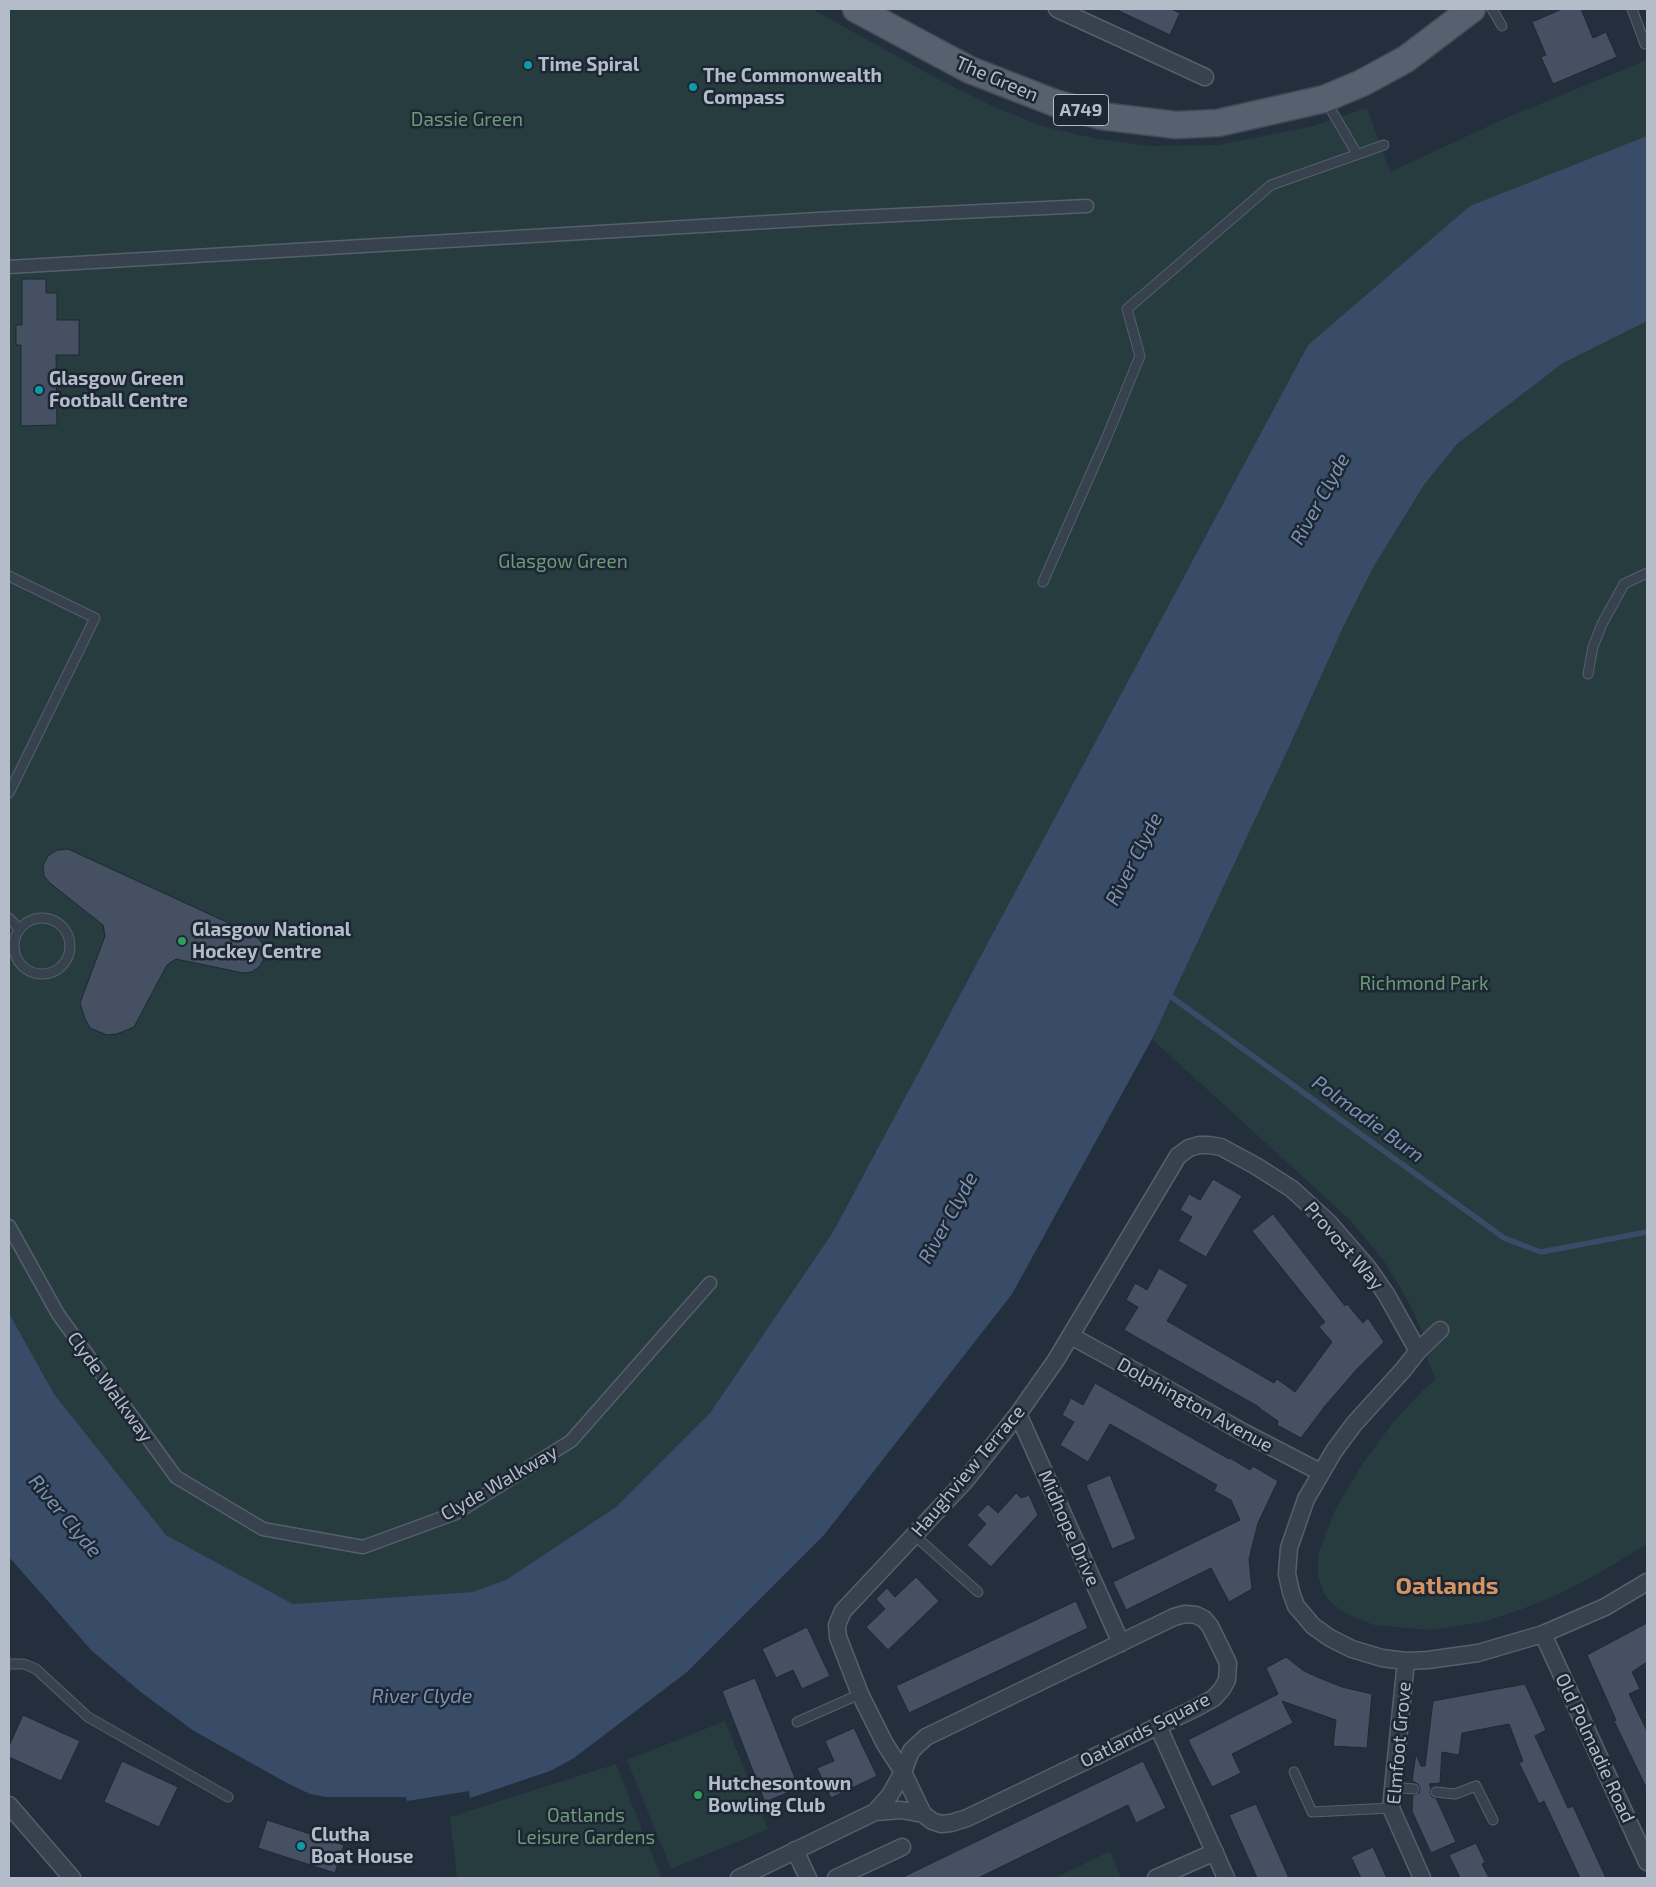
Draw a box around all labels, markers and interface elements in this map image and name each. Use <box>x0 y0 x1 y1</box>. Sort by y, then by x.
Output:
street label: The Green <box>952 51 1042 107</box>
place label: Time Spiral <box>538 54 639 76</box>
marker: Time Spiral <box>522 59 534 71</box>
place label: The Commonwealth Compass <box>703 65 882 109</box>
marker: The Commonwealth Compass <box>687 81 699 93</box>
road number: A749 <box>1054 94 1108 126</box>
park label: Dassie Green <box>411 109 523 131</box>
place label: Glasgow Green Football Centre <box>49 368 188 412</box>
marker: Glasgow Green Football Centre <box>33 384 45 396</box>
water label: River Clyde <box>1285 449 1355 549</box>
park label: Glasgow Green <box>498 551 628 573</box>
water label: River Clyde <box>1100 809 1168 909</box>
place label: Glasgow National Hockey Centre <box>192 919 351 963</box>
marker: Glasgow National Hockey Centre <box>176 935 188 947</box>
park label: Richmond Park <box>1359 973 1489 995</box>
water label: Polmadie Burn <box>1307 1070 1429 1168</box>
water label: River Clyde <box>913 1168 983 1268</box>
street label: Provost Way <box>1300 1197 1388 1295</box>
street label: Clyde Walkway <box>62 1327 158 1447</box>
street label: Dolphington Avenue <box>1113 1353 1277 1457</box>
street label: Haughview Terrace <box>906 1401 1030 1541</box>
street label: Clyde Walkway <box>437 1440 561 1526</box>
street label: Midhope Drive <box>1033 1466 1105 1590</box>
water label: River Clyde <box>23 1470 107 1562</box>
district label: Oatlands <box>1395 1572 1499 1600</box>
street label: Old Polmadie Road <box>1550 1670 1640 1826</box>
street label: Elmfoot Grove <box>1382 1681 1416 1805</box>
water label: River Clyde <box>372 1684 472 1708</box>
street label: Oatlands Square <box>1076 1687 1214 1773</box>
place label: Hutchesontown Bowling Club <box>708 1773 851 1817</box>
marker: Hutchesontown Bowling Club <box>692 1789 704 1801</box>
park label: Oatlands Leisure Gardens <box>517 1805 655 1849</box>
place label: Clutha Boat House <box>311 1824 414 1868</box>
marker: Clutha Boat House <box>295 1840 307 1852</box>

